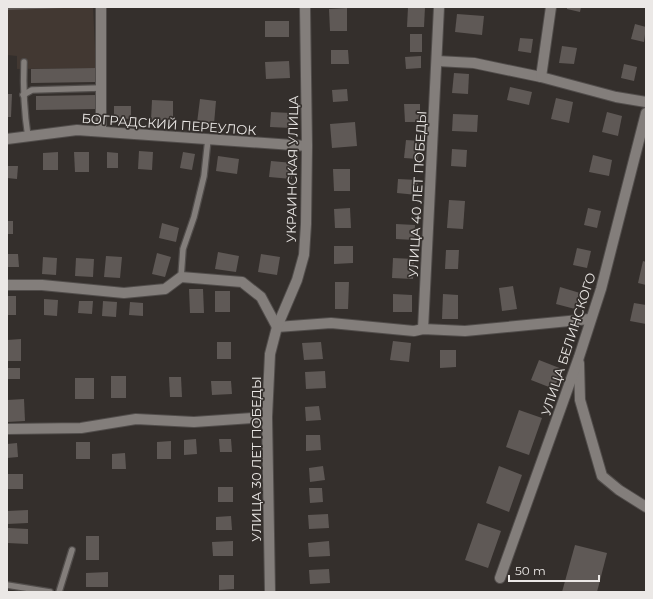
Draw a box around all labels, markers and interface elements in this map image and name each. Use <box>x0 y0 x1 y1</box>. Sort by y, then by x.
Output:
street label: УКРАИНСКАЯ УЛИЦА <box>283 95 301 243</box>
street label: БОГРАДСКИЙ ПЕРЕУЛОК <box>81 110 257 138</box>
street label: УЛИЦА 40 ЛЕТ ПОБЕДЫ <box>405 110 429 278</box>
street label: УЛИЦА БЕЛИНСКОГО <box>537 271 599 417</box>
street label: УЛИЦА 30 ЛЕТ ПОБЕДЫ <box>248 376 264 542</box>
scale bar <box>509 557 599 583</box>
text: 50 m <box>515 563 546 578</box>

